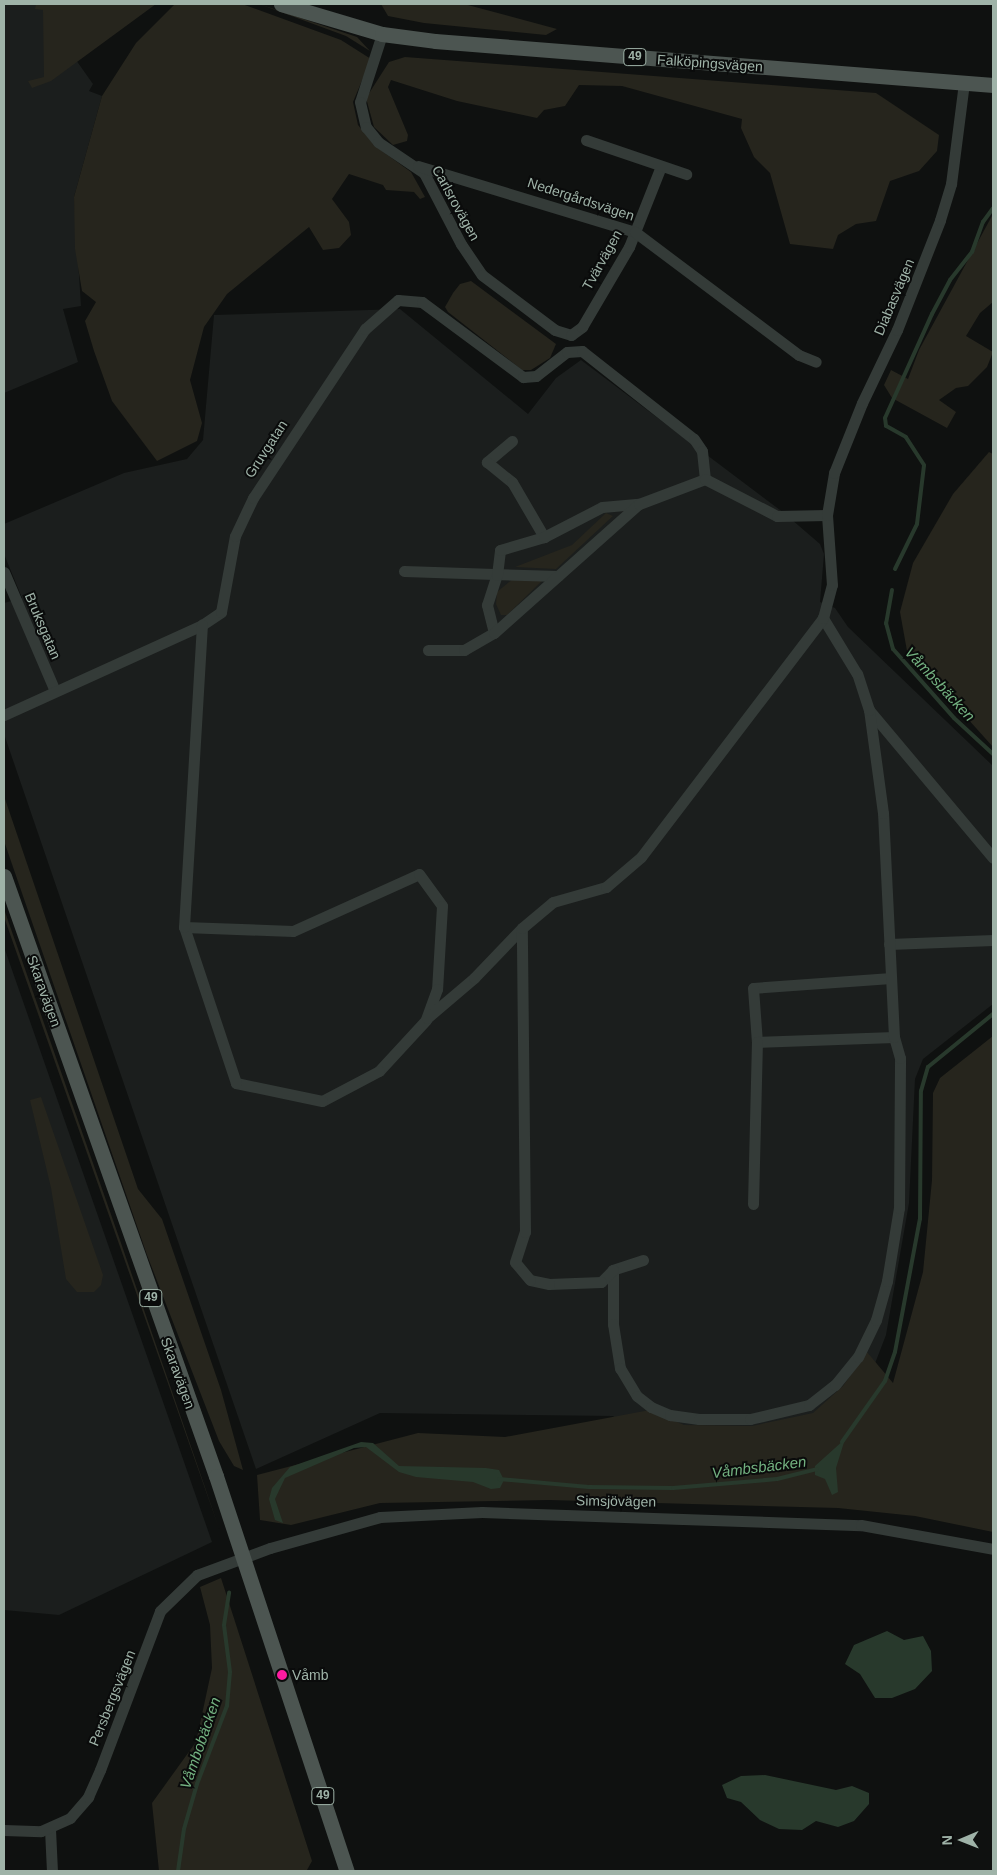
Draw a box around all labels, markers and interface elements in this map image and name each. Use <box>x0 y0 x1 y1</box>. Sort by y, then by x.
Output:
road number: 49 <box>622 48 648 66</box>
street label: Falköpingsvägen <box>657 51 763 75</box>
street label: Carlsrovägen <box>428 163 484 243</box>
street label: Nedergårdsvägen <box>525 174 637 224</box>
street label: Tvärvägen <box>579 227 625 293</box>
street label: Diabasvägen <box>870 256 918 338</box>
street label: Gruvgatan <box>241 417 291 481</box>
street label: Bruksgatan <box>21 590 65 662</box>
water label: Våmbsbäcken <box>901 643 979 725</box>
street label: Skaravägen <box>23 953 65 1029</box>
road number: 49 <box>138 1289 164 1308</box>
street label: Skaravägen <box>157 1335 199 1411</box>
water label: Våmbsbäcken <box>711 1452 807 1482</box>
street label: Simsjövägen <box>576 1492 656 1510</box>
street label: Persbergsvägen <box>85 1648 139 1748</box>
place label: Våmb <box>292 1667 329 1683</box>
marker: Våmb <box>276 1669 288 1681</box>
water label: Våmbobäcken <box>176 1695 224 1791</box>
road number: 49 <box>310 1786 336 1805</box>
north arrow <box>937 1815 987 1865</box>
text: N <box>939 1835 955 1845</box>

